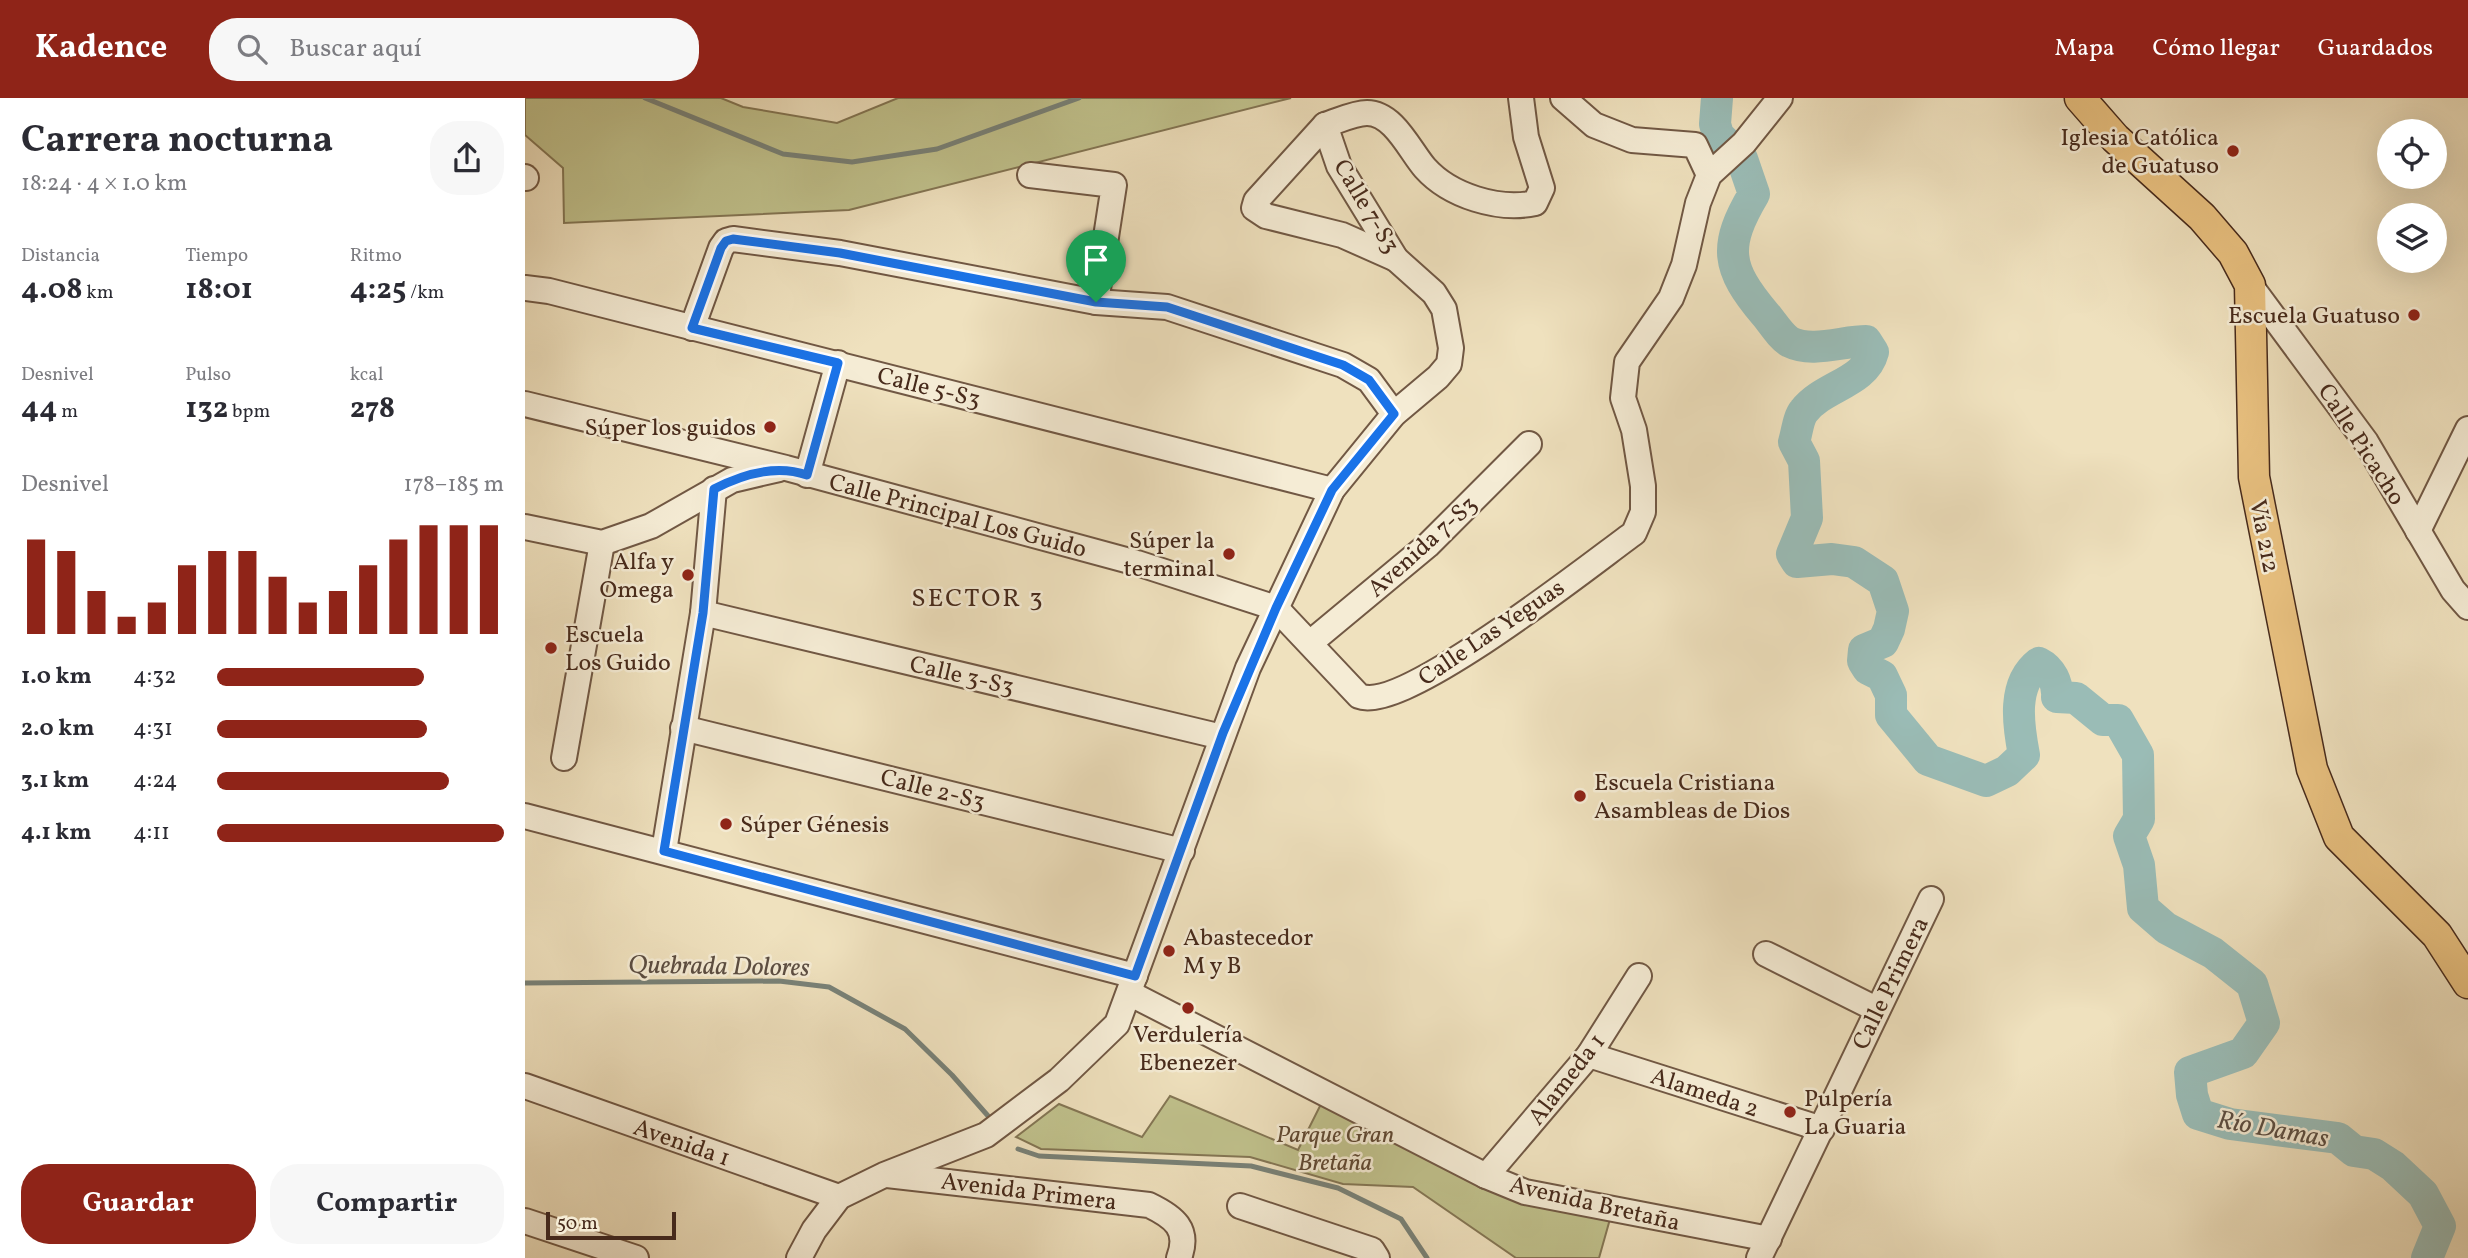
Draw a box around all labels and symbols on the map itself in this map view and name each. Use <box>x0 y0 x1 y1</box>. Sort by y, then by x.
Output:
place label: Iglesia Católica de Guatuso <box>2060 122 2219 184</box>
marker: Iglesia Católica de Guatuso <box>2225 143 2241 159</box>
street label: Calle 7-S3 <box>1324 154 1407 261</box>
pin <box>1066 230 1126 302</box>
place label: Escuela Guatuso <box>2228 300 2400 334</box>
marker: Escuela Guatuso <box>2406 307 2422 323</box>
street label: Calle 5-S3 <box>873 360 984 418</box>
street label: Calle Picacho <box>2308 377 2412 513</box>
place label: Súper los guidos <box>585 412 756 446</box>
marker: Súper los guidos <box>762 419 778 435</box>
street label: Calle Principal Los Guido <box>825 466 1090 568</box>
street label: Avenida 7-S3 <box>1361 489 1486 606</box>
street label: Vía 212 <box>2239 497 2287 576</box>
place label: Súper la terminal <box>1123 525 1215 587</box>
place label: Alfa y Omega <box>600 546 674 608</box>
marker: Súper la terminal <box>1221 546 1237 562</box>
marker: Alfa y Omega <box>680 567 696 583</box>
street label: Calle Las Yeguas <box>1412 572 1572 695</box>
district label: SECTOR 3 <box>911 581 1045 617</box>
place label: Escuela Los Guido <box>565 619 671 681</box>
marker: Escuela Los Guido <box>543 640 559 656</box>
street label: Calle 3-S3 <box>906 648 1017 705</box>
street label: Calle 2-S3 <box>877 762 988 820</box>
place label: Escuela Cristiana Asambleas de Dios <box>1594 767 1790 829</box>
marker: Escuela Cristiana Asambleas de Dios <box>1572 788 1588 804</box>
place label: Súper Génesis <box>740 809 889 843</box>
marker: Súper Génesis <box>718 816 734 832</box>
street label: Calle Primera <box>1845 912 1939 1056</box>
place label: Abastecedor M y B <box>1183 922 1313 984</box>
marker: Abastecedor M y B <box>1161 943 1177 959</box>
water label: Quebrada Dolores <box>628 947 810 987</box>
marker: Verdulería Ebenezer <box>1180 1000 1196 1016</box>
place label: Verdulería Ebenezer <box>1133 1019 1243 1081</box>
street label: Alameda 1 <box>1521 1027 1614 1133</box>
street label: Alameda 2 <box>1646 1060 1763 1127</box>
place label: Pulpería La Guaria <box>1804 1083 1906 1145</box>
water label: Río Damas <box>2214 1102 2332 1158</box>
marker: Pulpería La Guaria <box>1782 1104 1798 1120</box>
street label: Avenida 1 <box>628 1111 734 1176</box>
park label: Parque Gran Bretaña <box>1276 1119 1394 1181</box>
street label: Avenida Primera <box>939 1165 1119 1221</box>
street label: Avenida Bretaña <box>1506 1169 1683 1241</box>
scale bar <box>546 1209 675 1241</box>

